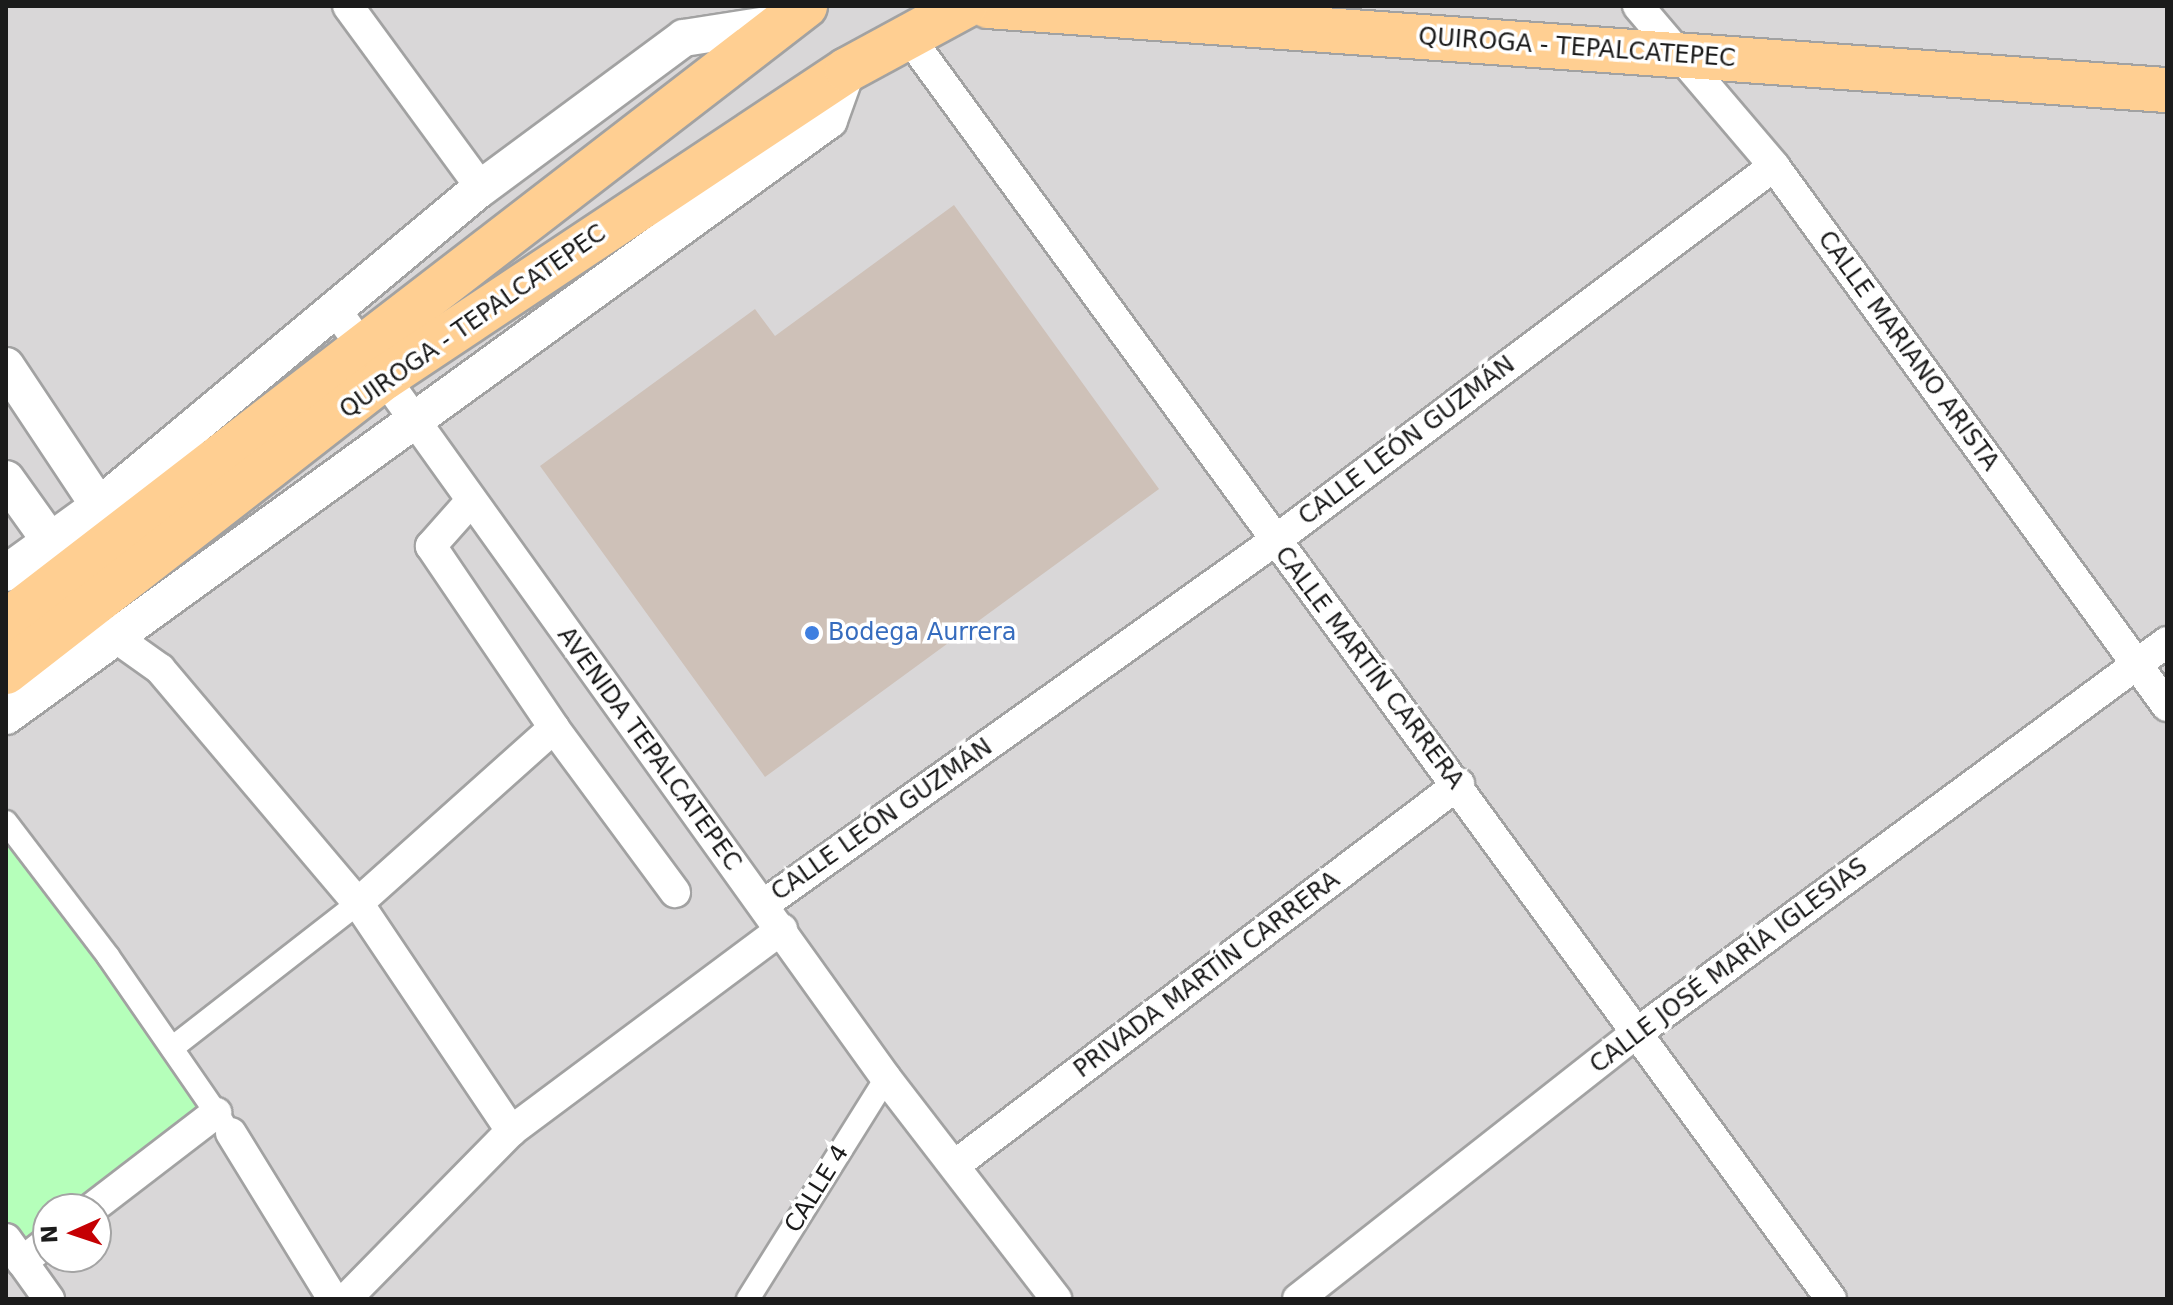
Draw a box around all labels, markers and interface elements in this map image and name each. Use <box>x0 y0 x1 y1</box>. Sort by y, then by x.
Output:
street label: QUIROGA - TEPALCATEPEC <box>1417 23 1737 73</box>
street label: QUIROGA - TEPALCATEPEC <box>334 219 612 425</box>
street label: CALLE MARIANO ARISTA <box>1811 226 2005 476</box>
street label: CALLE LEÓN GUZMÁN <box>1293 350 1521 532</box>
street label: CALLE MARTÍN CARRERA <box>1268 541 1470 795</box>
place label: Bodega Aurrera <box>828 619 1016 647</box>
street label: AVENIDA TEPALCATEPEC <box>551 622 747 876</box>
marker: Bodega Aurrera <box>803 624 821 642</box>
street label: CALLE LEÓN GUZMÁN <box>766 733 998 907</box>
street label: CALLE JOSÉ MARÍA IGLESIAS <box>1585 852 1873 1080</box>
street label: PRIVADA MARTÍN CARRERA <box>1069 866 1345 1084</box>
street label: CALLE 4 <box>779 1140 855 1238</box>
north arrow <box>32 1193 112 1273</box>
text: N <box>37 1224 62 1244</box>

